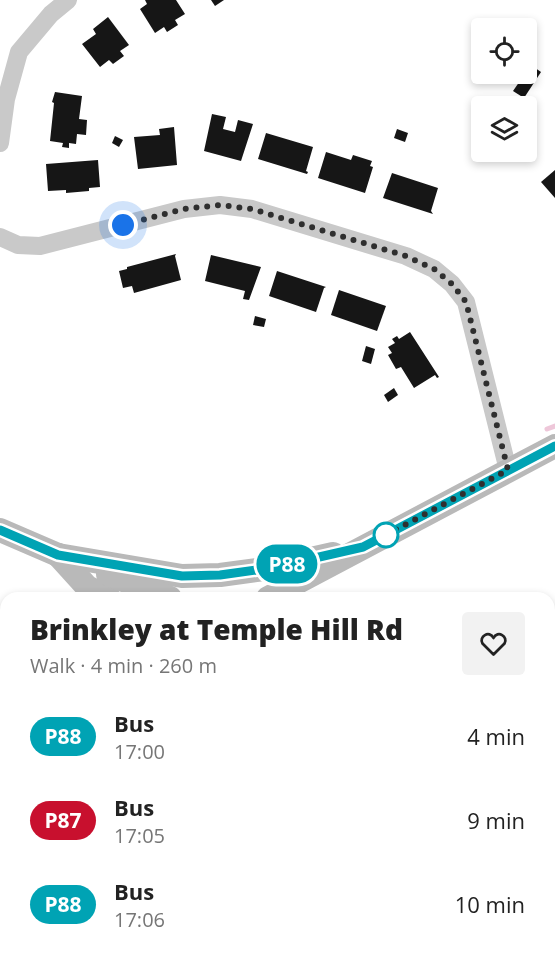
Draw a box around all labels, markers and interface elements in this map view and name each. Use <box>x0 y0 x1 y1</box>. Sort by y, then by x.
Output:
map controls <box>471 18 537 162</box>
button: locate <box>471 18 537 84</box>
button: layers <box>471 96 537 162</box>
your location <box>108 210 138 240</box>
unlabelled marker <box>373 522 399 548</box>
line badge: P88 <box>252 544 322 584</box>
text: P88 <box>268 550 306 578</box>
text: Brinkley at Temple Hill Rd <box>30 610 403 648</box>
button: heart <box>462 612 525 675</box>
text: Walk · 4 min · 260 m <box>30 652 217 679</box>
text: Bus <box>114 708 154 738</box>
text: 4 min <box>467 721 525 751</box>
text: P88 <box>44 722 82 750</box>
text: 17:00 <box>114 738 165 765</box>
text: Bus <box>114 792 154 822</box>
text: 9 min <box>467 805 525 835</box>
text: P87 <box>44 806 82 834</box>
text: 17:05 <box>114 822 165 849</box>
text: Bus <box>114 876 154 906</box>
text: 10 min <box>455 889 525 919</box>
text: P88 <box>44 890 82 918</box>
text: 17:06 <box>114 906 165 933</box>

